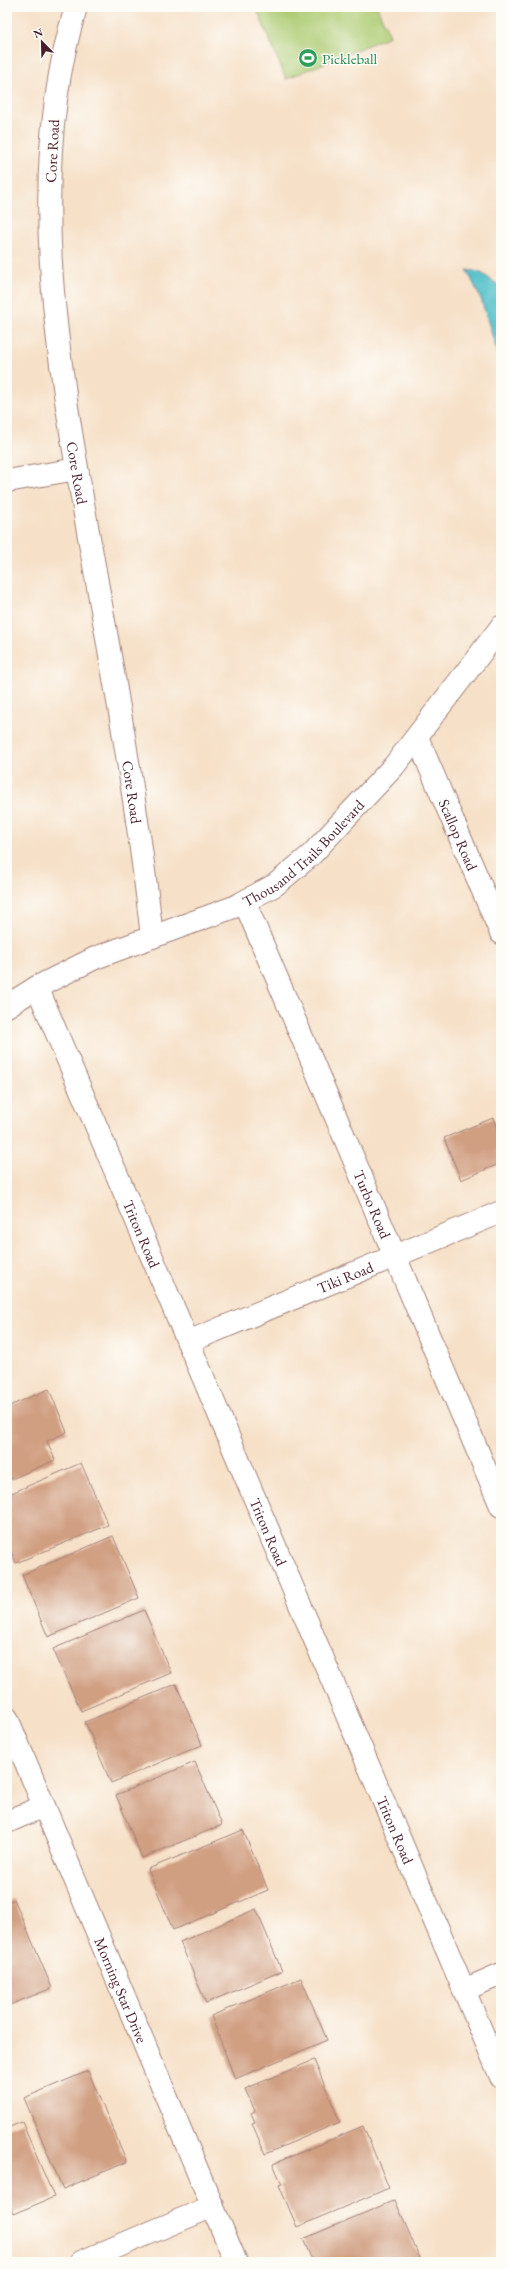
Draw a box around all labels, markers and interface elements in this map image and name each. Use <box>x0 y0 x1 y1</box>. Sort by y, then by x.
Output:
north arrow <box>22 22 62 62</box>
text: N <box>31 25 45 41</box>
sports icon: Pickleball <box>297 47 319 69</box>
place label: Pickleball <box>322 49 378 68</box>
street label: Core Road <box>41 118 63 183</box>
street label: Core Road <box>63 440 93 506</box>
street label: Core Road <box>118 759 147 825</box>
street label: Thousand Trails Boulevard <box>239 795 368 910</box>
street label: Scallop Road <box>435 796 483 873</box>
street label: Turbo Road <box>350 1167 396 1242</box>
street label: Triton Road <box>119 1197 165 1271</box>
street label: Tiki Road <box>314 1257 376 1297</box>
street label: Triton Road <box>246 1495 292 1569</box>
street label: Triton Road <box>373 1793 419 1867</box>
street label: Morning Star Drive <box>91 1934 152 2046</box>

